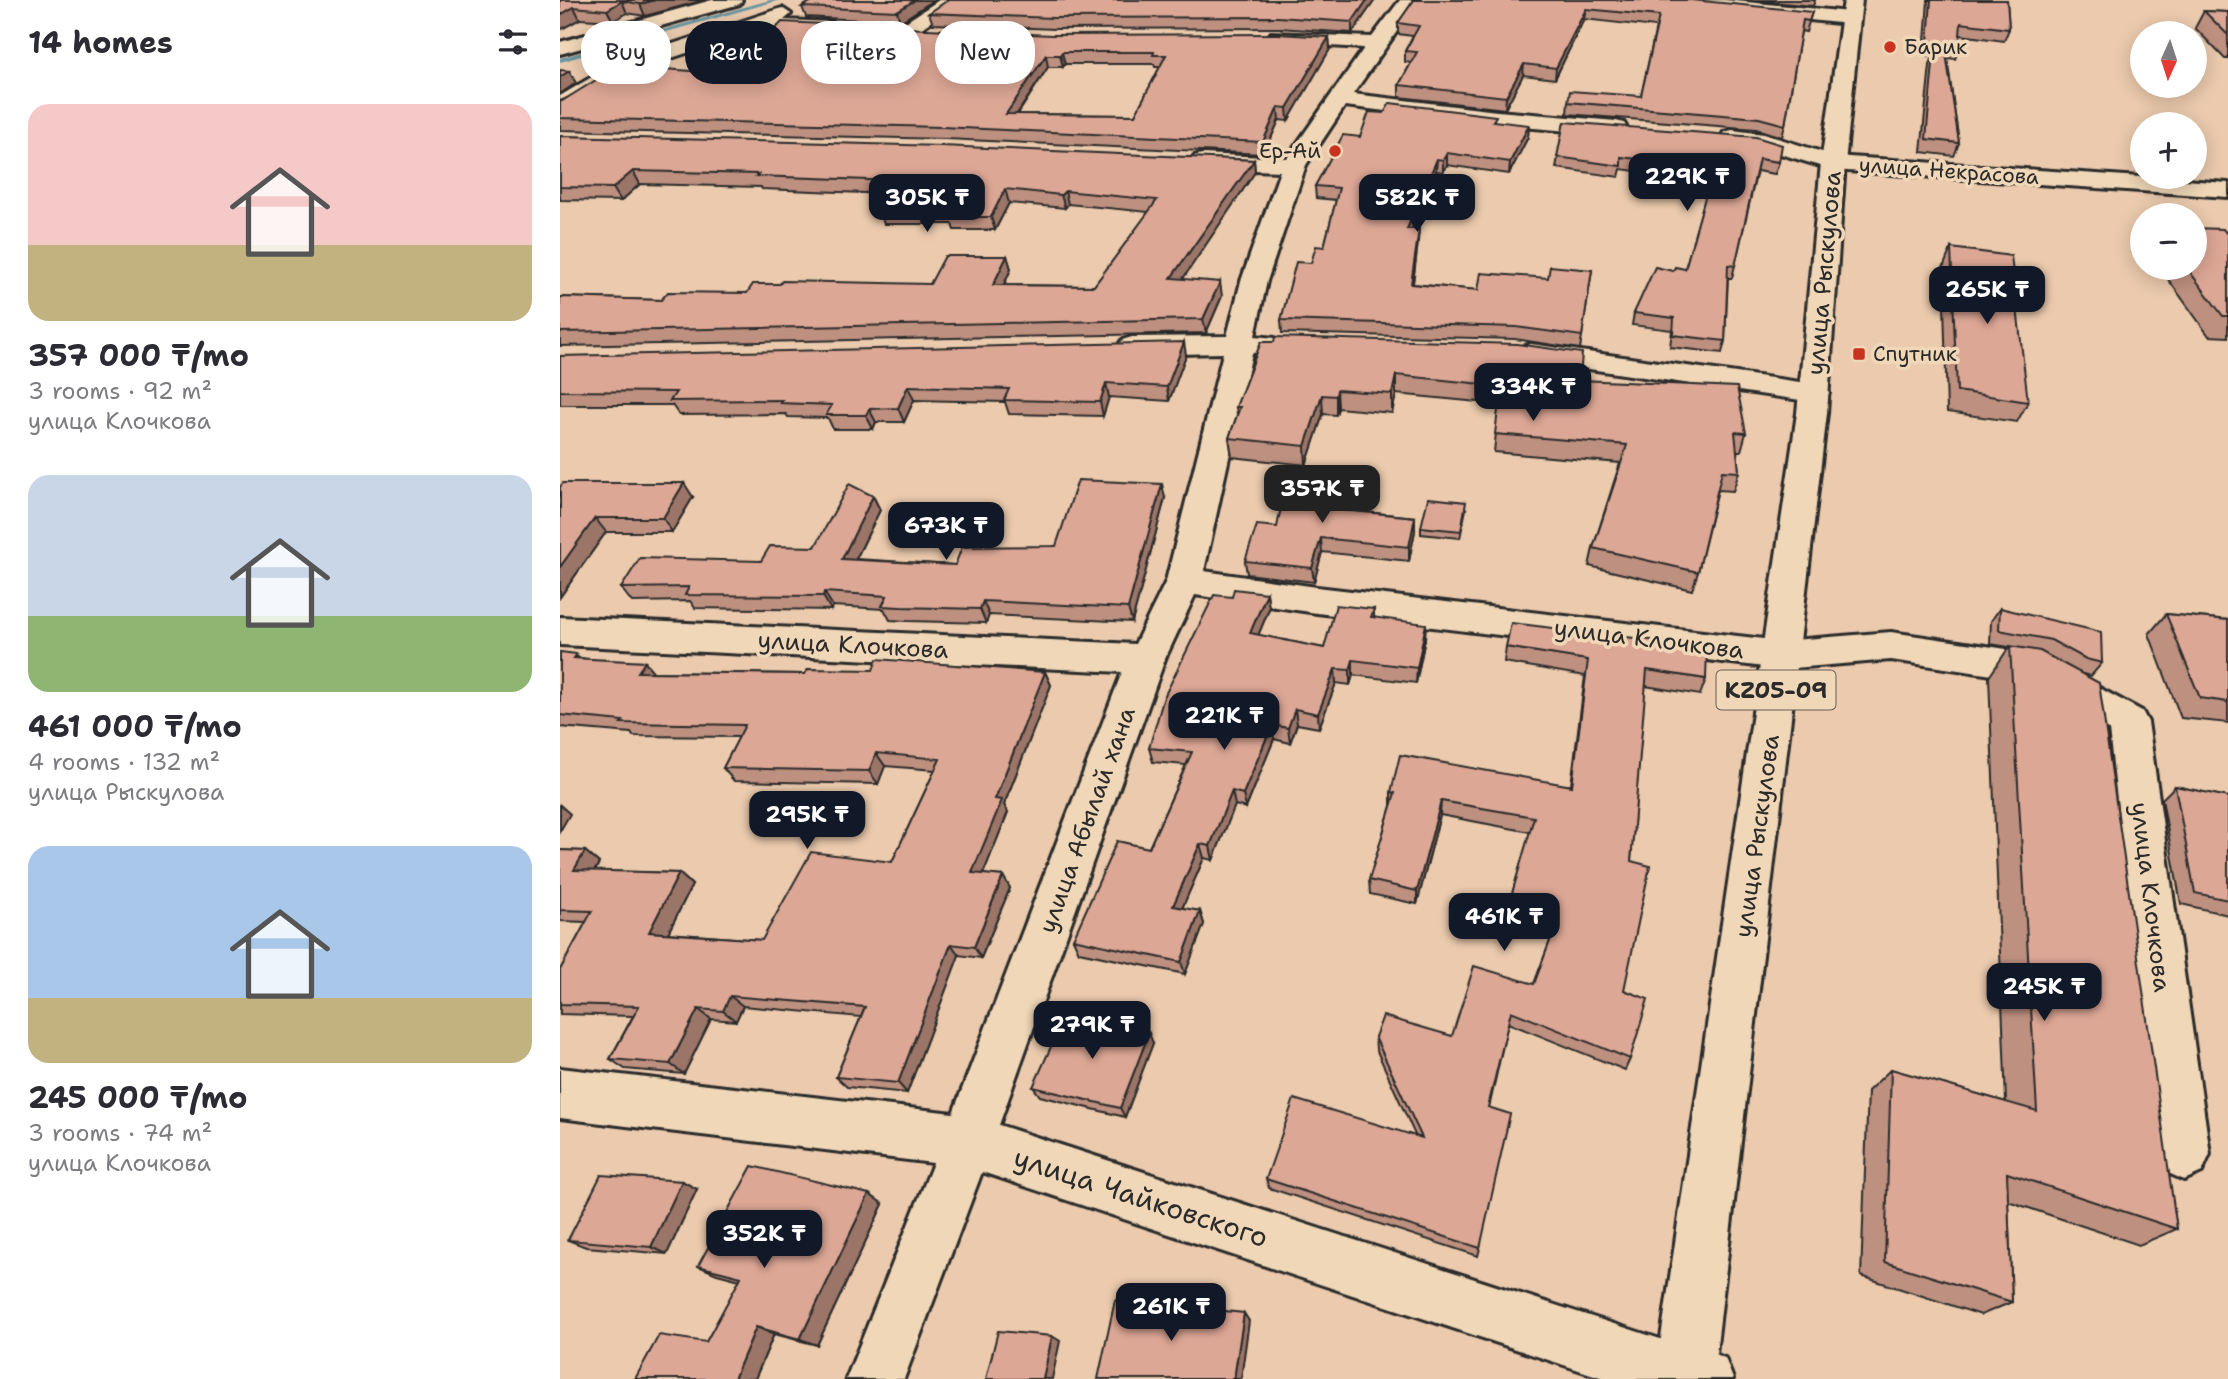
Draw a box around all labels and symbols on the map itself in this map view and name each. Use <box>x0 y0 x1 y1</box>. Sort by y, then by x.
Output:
north arrow <box>2130 21 2207 98</box>
place label: Барик <box>1904 33 1967 61</box>
marker: Барик <box>1882 39 1898 55</box>
place label: Ер-Ай <box>1259 137 1321 165</box>
marker: Ер-Ай <box>1327 143 1343 159</box>
street label: улица Некрасова <box>1858 151 2040 191</box>
pin: 229K ₸ <box>1630 154 1744 213</box>
street label: улица Рыскулова <box>1799 169 1849 376</box>
pin: 305K ₸ <box>870 174 984 234</box>
pin: 582K ₸ <box>1360 174 1474 234</box>
pin: 265K ₸ <box>1930 266 2044 326</box>
place label: Спутник <box>1873 340 1957 368</box>
marker: Спутник <box>1851 346 1867 362</box>
pin: 334K ₸ <box>1476 364 1590 423</box>
pin: 357K ₸ <box>1265 466 1379 525</box>
pin: 673K ₸ <box>889 503 1003 562</box>
street label: улица Клочкова <box>1552 611 1746 667</box>
street label: улица Клочкова <box>757 624 949 666</box>
road number: KZ05-09 <box>1716 670 1836 710</box>
pin: 221K ₸ <box>1167 692 1281 752</box>
street label: улица Абылай хана <box>1031 702 1143 938</box>
street label: улица Рыскулова <box>1727 732 1787 940</box>
pin: 295K ₸ <box>750 792 864 851</box>
street label: улица Клочкова <box>2123 800 2179 994</box>
pin: 461K ₸ <box>1447 894 1561 953</box>
pin: 245K ₸ <box>1987 964 2101 1023</box>
pin: 279K ₸ <box>1035 1002 1149 1061</box>
street label: улица Чайковского <box>1009 1138 1273 1256</box>
pin: 352K ₸ <box>707 1210 821 1270</box>
pin: 261K ₸ <box>1114 1284 1228 1343</box>

